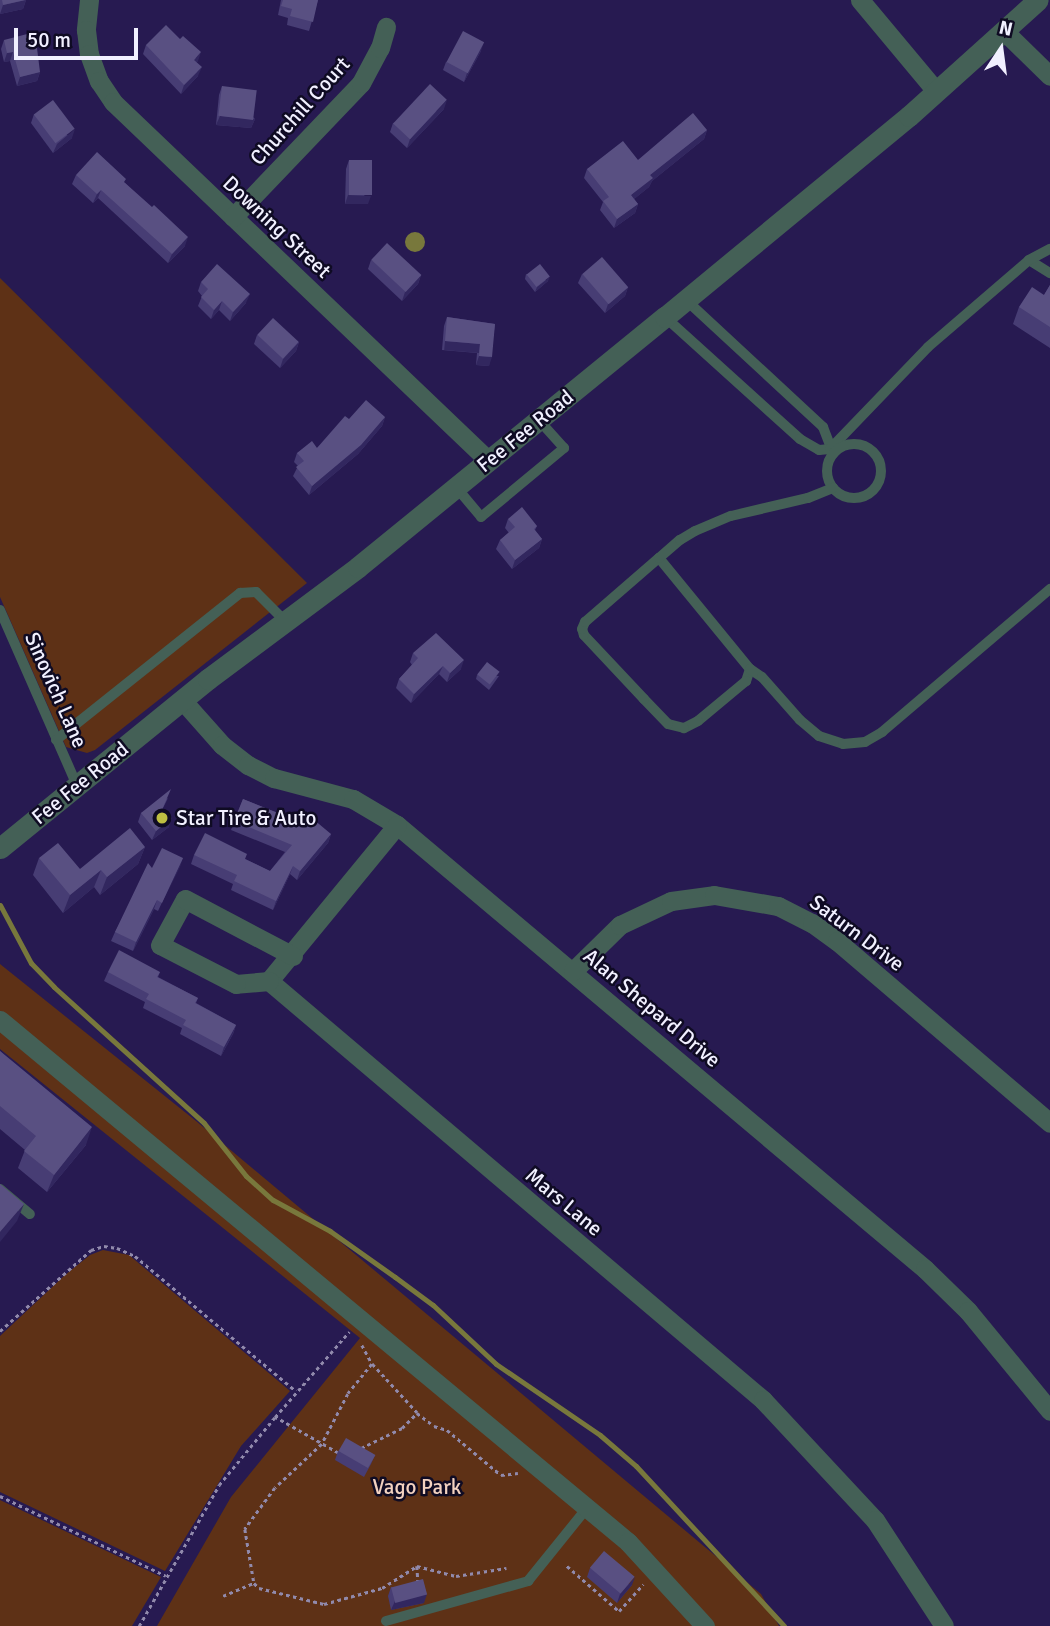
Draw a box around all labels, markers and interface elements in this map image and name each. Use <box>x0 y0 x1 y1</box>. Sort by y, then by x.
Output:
scale bar <box>18 14 142 58</box>
north arrow <box>966 14 1036 84</box>
text: N <box>997 15 1015 42</box>
text: 50 m <box>27 27 71 53</box>
street label: Churchill Court <box>245 52 355 170</box>
street label: Downing Street <box>218 171 336 283</box>
street label: Fee Fee Road <box>472 384 578 478</box>
street label: Sinovich Lane <box>19 628 93 752</box>
street label: Fee Fee Road <box>27 736 133 830</box>
place label: Star Tire & Auto <box>176 805 316 831</box>
marker: Star Tire & Auto <box>154 810 170 826</box>
street label: Saturn Drive <box>805 889 909 977</box>
street label: Alan Shepard Drive <box>578 943 726 1073</box>
street label: Mars Lane <box>520 1163 608 1241</box>
park label: Vago Park <box>373 1474 461 1500</box>

